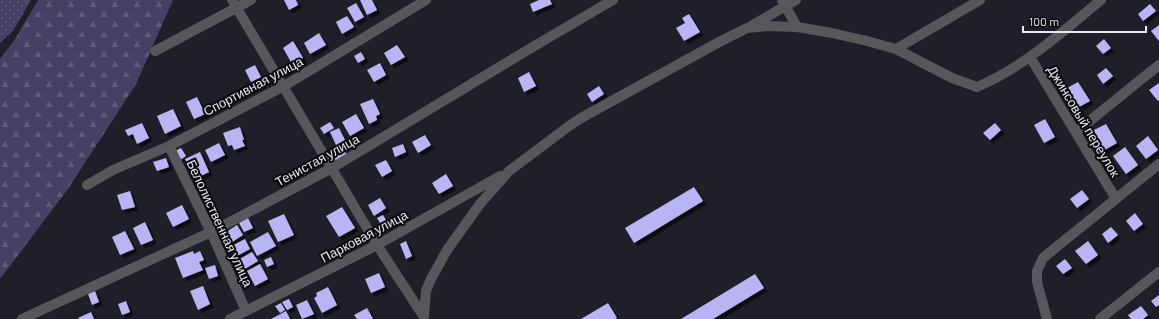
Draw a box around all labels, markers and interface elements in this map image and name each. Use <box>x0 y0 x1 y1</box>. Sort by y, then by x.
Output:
scale bar <box>1023 8 1146 34</box>
text: 100 m <box>1029 14 1059 28</box>
street label: Спортивная улица <box>200 53 306 119</box>
street label: Джинсовый переулок <box>1044 62 1124 180</box>
street label: Тенистая улица <box>272 130 363 190</box>
street label: Белолиственная улица <box>184 157 257 290</box>
street label: Парковая улица <box>318 206 411 266</box>

